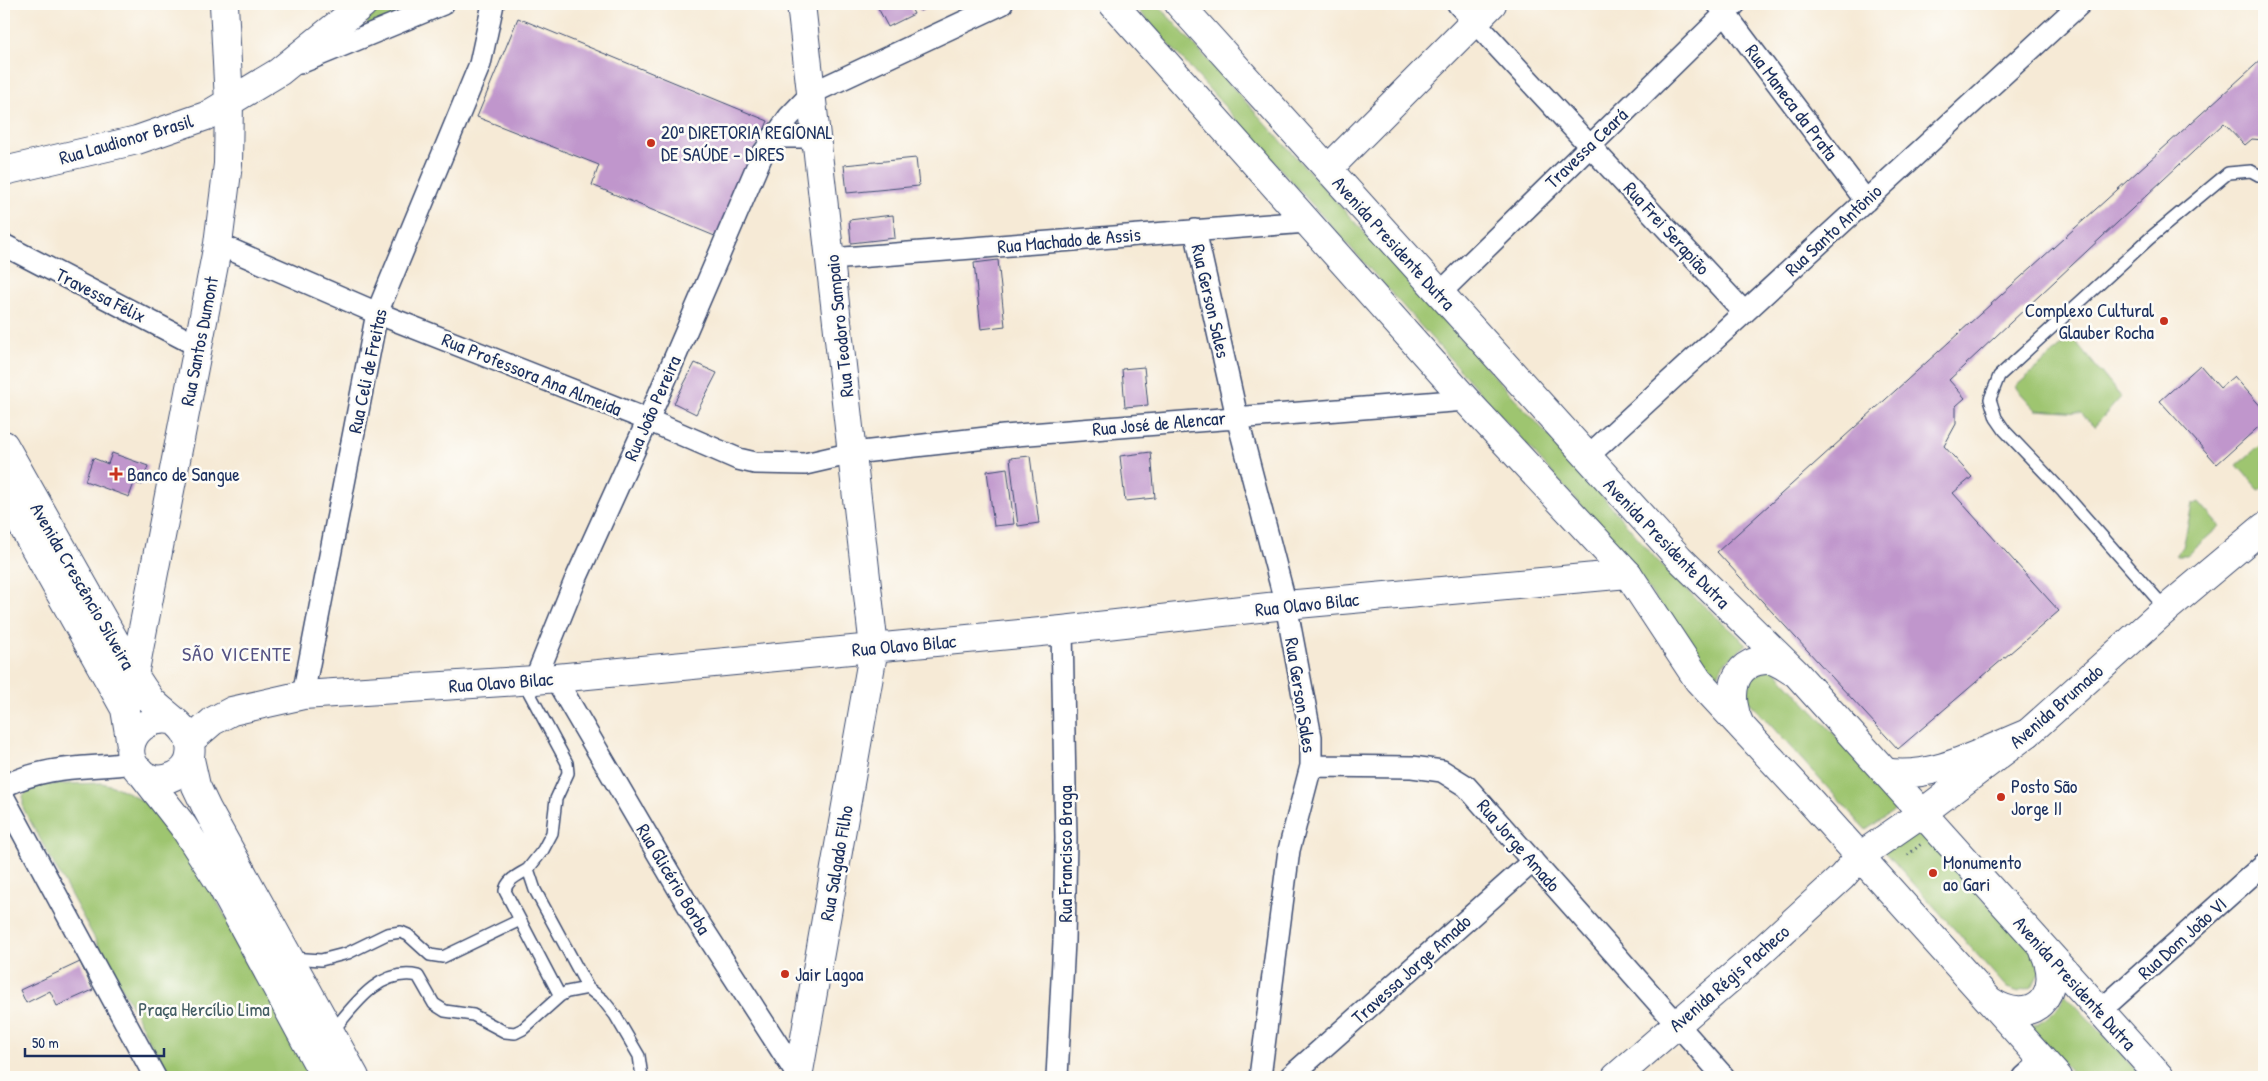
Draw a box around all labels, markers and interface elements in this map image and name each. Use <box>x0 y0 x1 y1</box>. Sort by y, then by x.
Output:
street label: Rua Maneca da Prata <box>1740 39 1845 166</box>
street label: Travessa Ceará <box>1539 102 1633 194</box>
street label: Rua Laudionor Brasil <box>56 107 197 171</box>
place label: 20ª DIRETORIA REGIONAL DE SAÚDE - DIRES <box>661 119 833 167</box>
marker: 20ª DIRETORIA REGIONAL DE SAÚDE - DIRES <box>645 137 657 149</box>
street label: Avenida Presidente Dutra <box>1327 170 1462 316</box>
street label: Rua Frei Serapião <box>1618 176 1716 281</box>
street label: Rua Santo Antônio <box>1779 178 1887 282</box>
street label: Rua Machado de Assis <box>996 221 1142 259</box>
street label: Rua Gerson Sales <box>1185 242 1237 360</box>
street label: Rua Teodoro Sampaio <box>819 253 859 399</box>
street label: Travessa Félix <box>52 261 150 329</box>
street label: Rua Santos Dumont <box>174 274 224 408</box>
place label: Complexo Cultural Glauber Rocha <box>2025 297 2155 345</box>
street label: Rua Celi de Freitas <box>341 306 393 436</box>
marker: Complexo Cultural Glauber Rocha <box>2158 315 2170 327</box>
street label: Rua Professora Ana Almeida <box>438 326 626 422</box>
street label: Rua João Pereira <box>617 351 687 465</box>
street label: Rua José de Alencar <box>1091 404 1228 442</box>
place label: Banco de Sangue <box>127 461 240 487</box>
marker: Banco de Sangue <box>109 467 123 481</box>
street label: Avenida Presidente Dutra <box>1598 472 1736 614</box>
street label: Avenida Crescêncio Silveira <box>25 498 142 675</box>
street label: Rua Olavo Bilac <box>1254 586 1361 622</box>
street label: Rua Olavo Bilac <box>851 627 958 663</box>
street label: Rua Gerson Sales <box>1279 636 1323 754</box>
district label: SÃO VICENTE <box>182 640 292 667</box>
street label: Avenida Brumado <box>2004 658 2109 754</box>
street label: Rua Olavo Bilac <box>448 665 555 699</box>
place label: Posto São Jorge II <box>2011 773 2078 821</box>
street label: Rua Francisco Braga <box>1052 785 1078 923</box>
marker: Posto São Jorge II <box>1995 791 2007 803</box>
street label: Rua Jorge Amado <box>1471 793 1567 897</box>
street label: Rua Salgado Filho <box>813 803 859 923</box>
street label: Rua Glicério Borba <box>631 819 718 940</box>
place label: Monumento ao Gari <box>1943 849 2022 897</box>
marker: Monumento ao Gari <box>1927 867 1939 879</box>
street label: Rua Dom João VI <box>2132 891 2232 985</box>
street label: Travessa Jorge Amado <box>1346 908 1477 1030</box>
street label: Avenida Presidente Dutra <box>2008 910 2143 1056</box>
street label: Avenida Régis Pacheco <box>1663 918 1795 1038</box>
place label: Jair Lagoa <box>795 961 864 987</box>
marker: Jair Lagoa <box>779 968 791 980</box>
park label: Praça Hercílio Lima <box>138 996 270 1022</box>
scale bar <box>25 1026 164 1058</box>
text: 50 m <box>32 1032 59 1053</box>

